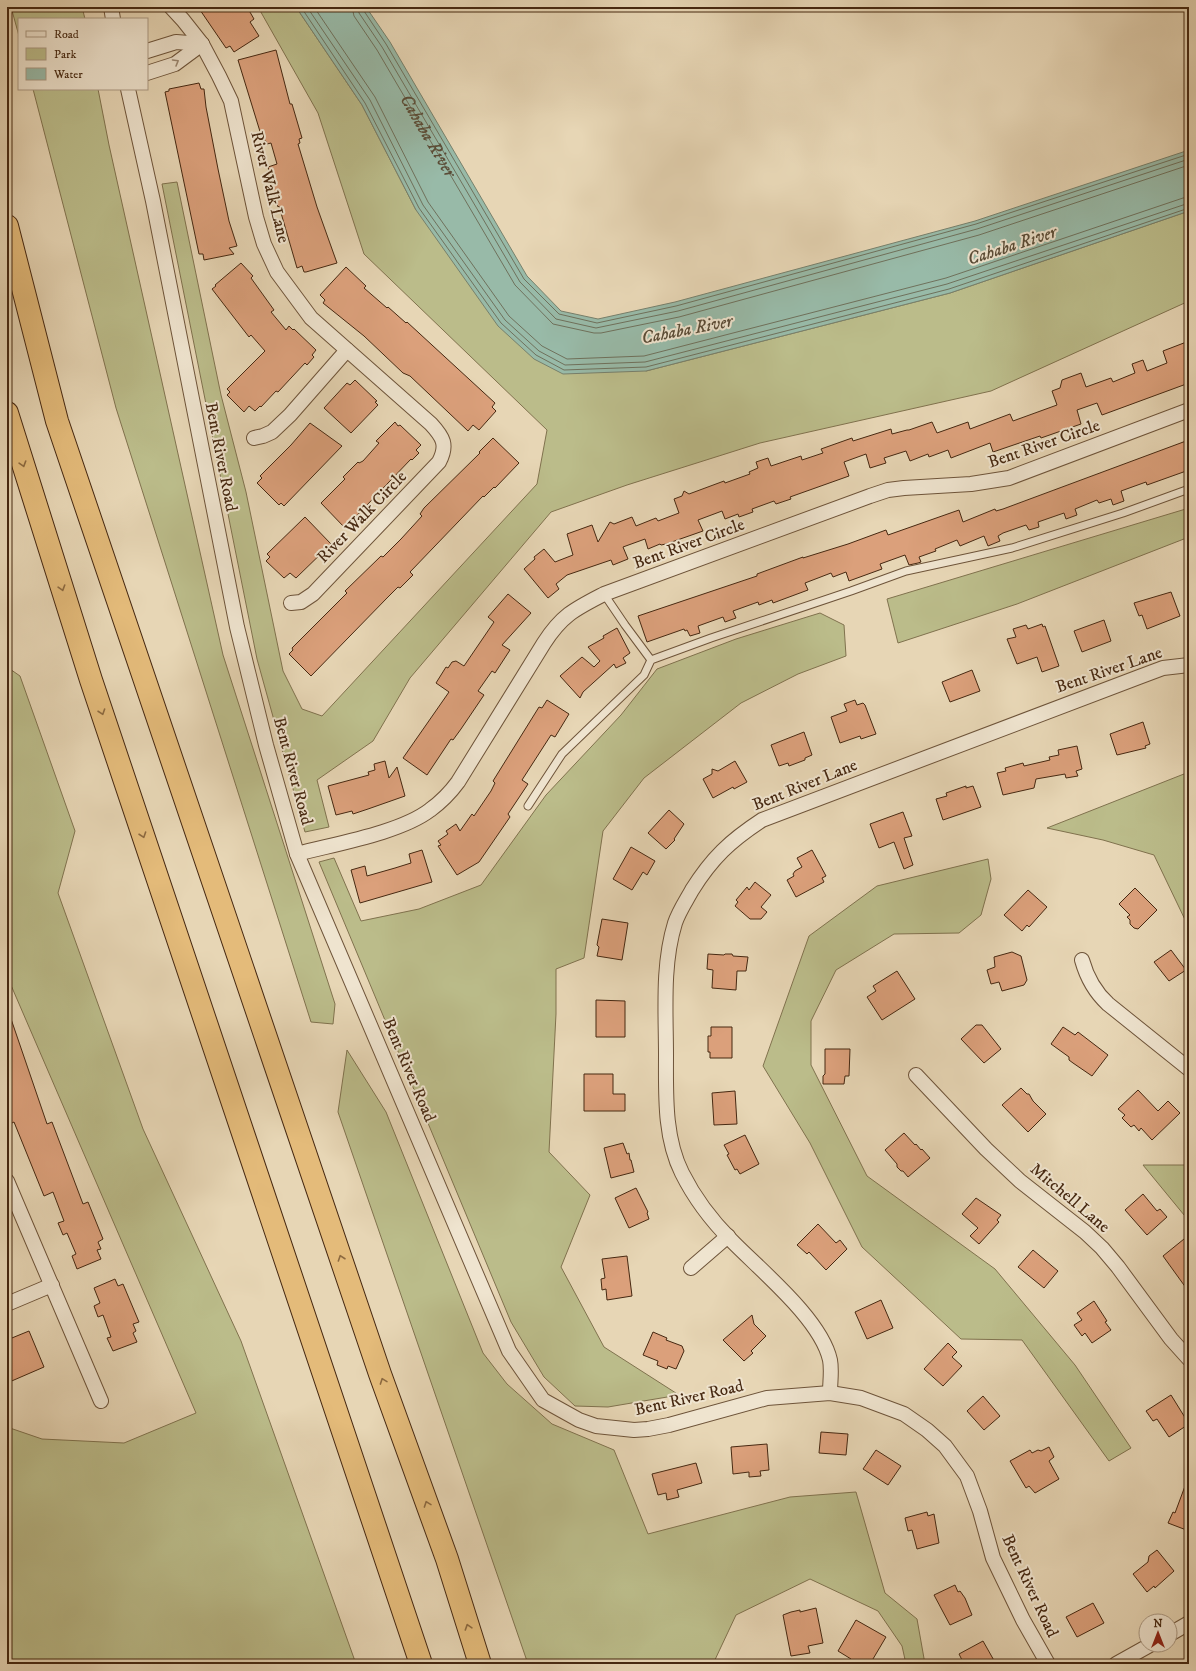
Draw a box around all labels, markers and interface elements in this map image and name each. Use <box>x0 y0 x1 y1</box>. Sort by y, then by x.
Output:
legend <box>18 18 148 90</box>
text: Road <box>54 27 79 42</box>
text: Park <box>54 47 76 62</box>
one-way arrow <box>172 60 179 67</box>
text: Water <box>53 67 83 82</box>
water label: Cahaba River <box>395 91 461 183</box>
street label: River Walk Lane <box>245 129 295 245</box>
water label: Cahaba River <box>965 221 1061 271</box>
water label: Cahaba River <box>639 310 736 350</box>
street label: Bent River Road <box>200 400 242 514</box>
street label: Bent River Circle <box>985 415 1103 473</box>
one-way arrow <box>18 460 27 467</box>
street label: River Walk Circle <box>312 466 412 568</box>
street label: Bent River Circle <box>630 514 748 574</box>
one-way arrow <box>57 584 66 591</box>
street label: Bent River Lane <box>1053 642 1165 698</box>
one-way arrow <box>97 708 105 715</box>
street label: Bent River Road <box>268 715 318 828</box>
street label: Bent River Lane <box>749 754 861 816</box>
one-way arrow <box>138 831 147 838</box>
street label: Bent River Road <box>377 1015 441 1126</box>
street label: Mitchell Lane <box>1026 1158 1114 1238</box>
one-way arrow <box>337 1255 346 1262</box>
street label: Bent River Road <box>632 1375 746 1421</box>
one-way arrow <box>379 1378 388 1385</box>
one-way arrow <box>423 1500 431 1507</box>
street label: Bent River Road <box>997 1531 1064 1641</box>
north arrow <box>1138 1613 1178 1653</box>
text: N <box>1153 1617 1163 1631</box>
one-way arrow <box>464 1623 473 1630</box>

